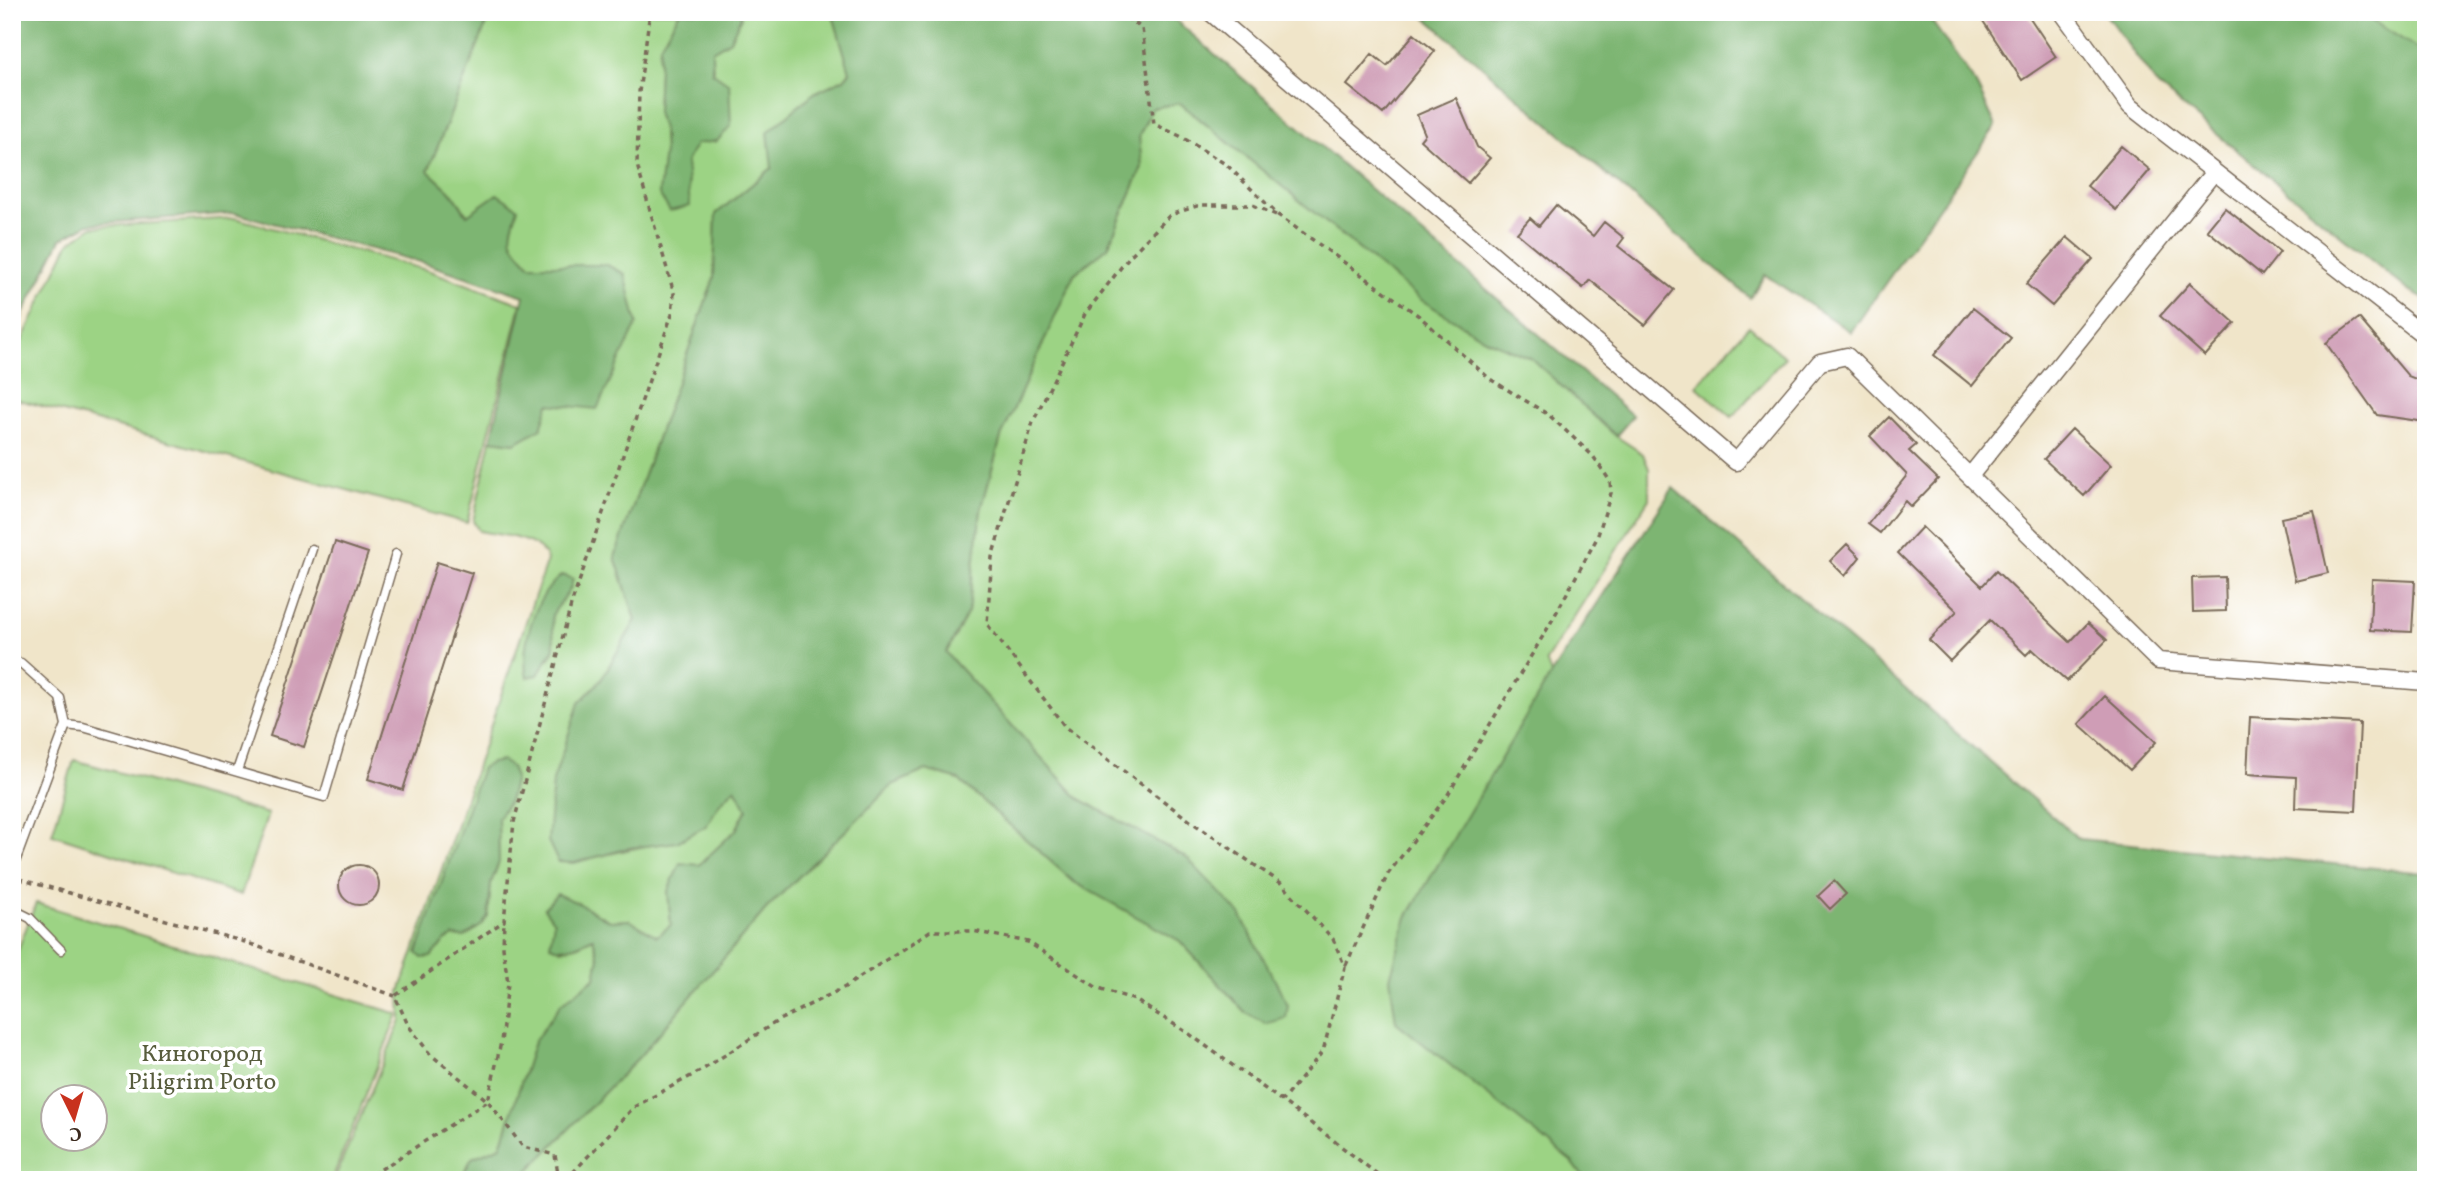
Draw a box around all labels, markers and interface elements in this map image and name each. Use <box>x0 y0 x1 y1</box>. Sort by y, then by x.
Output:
park label: Киногород Piligrim Porto <box>128 1038 276 1100</box>
north arrow <box>38 1084 108 1154</box>
text: С <box>68 1119 83 1146</box>

